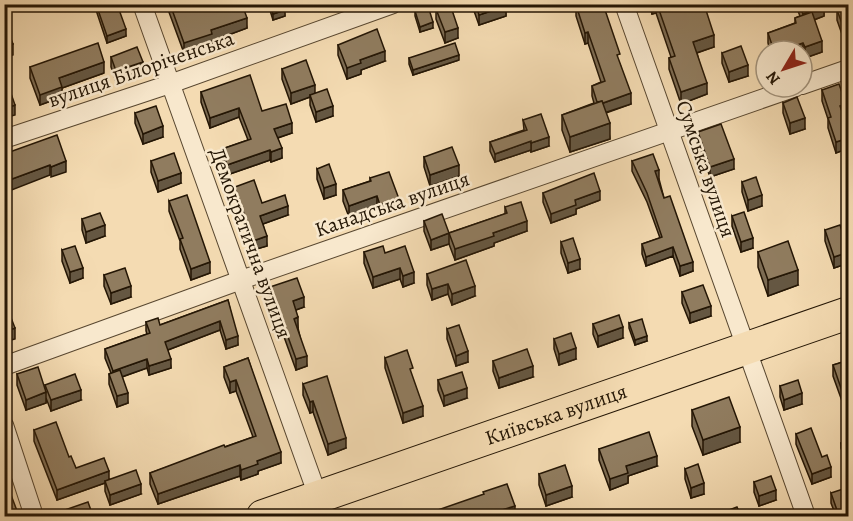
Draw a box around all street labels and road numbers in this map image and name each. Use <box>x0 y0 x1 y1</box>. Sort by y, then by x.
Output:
street label: вулиця Білоріченська <box>44 24 238 114</box>
street label: Сумська вулиця <box>669 97 743 241</box>
street label: Демократична вулиця <box>203 144 299 342</box>
street label: Канадська вулиця <box>311 164 473 244</box>
street label: Київська вулиця <box>481 377 631 452</box>

